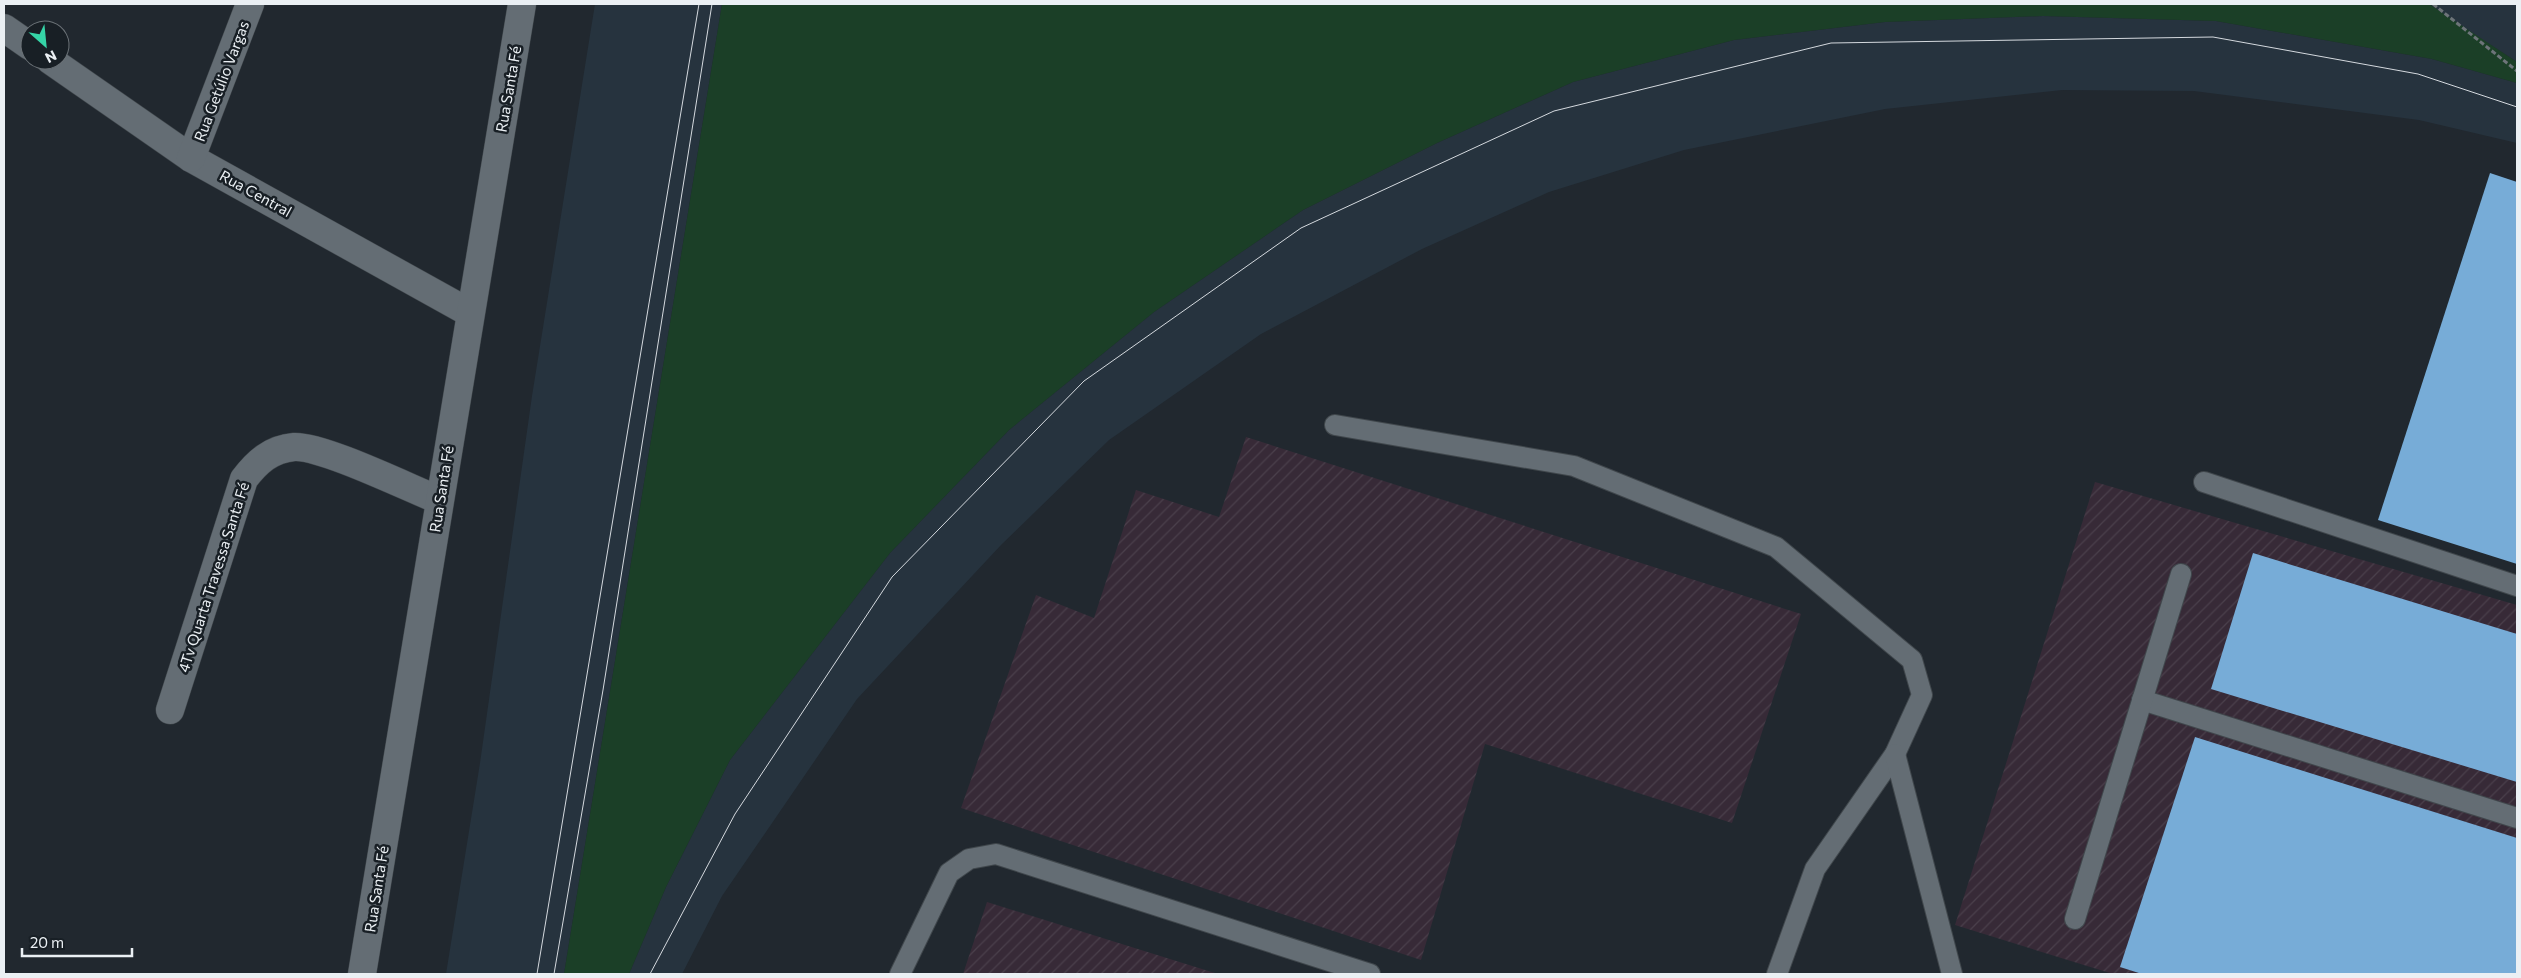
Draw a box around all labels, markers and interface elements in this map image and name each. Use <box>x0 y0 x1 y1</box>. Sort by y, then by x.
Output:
street label: Rua Getúlio Vargas <box>190 18 252 144</box>
north arrow <box>20 20 70 70</box>
street label: Rua Santa Fé <box>492 44 524 134</box>
text: N <box>43 47 60 67</box>
street label: Rua Central <box>217 166 295 220</box>
street label: Rua Santa Fé <box>425 444 457 534</box>
street label: 4Tv Quarta Travessa Santa Fé <box>174 480 252 674</box>
street label: Rua Santa Fé <box>360 844 392 934</box>
scale bar <box>22 926 132 958</box>
text: 20 m <box>30 933 64 951</box>

